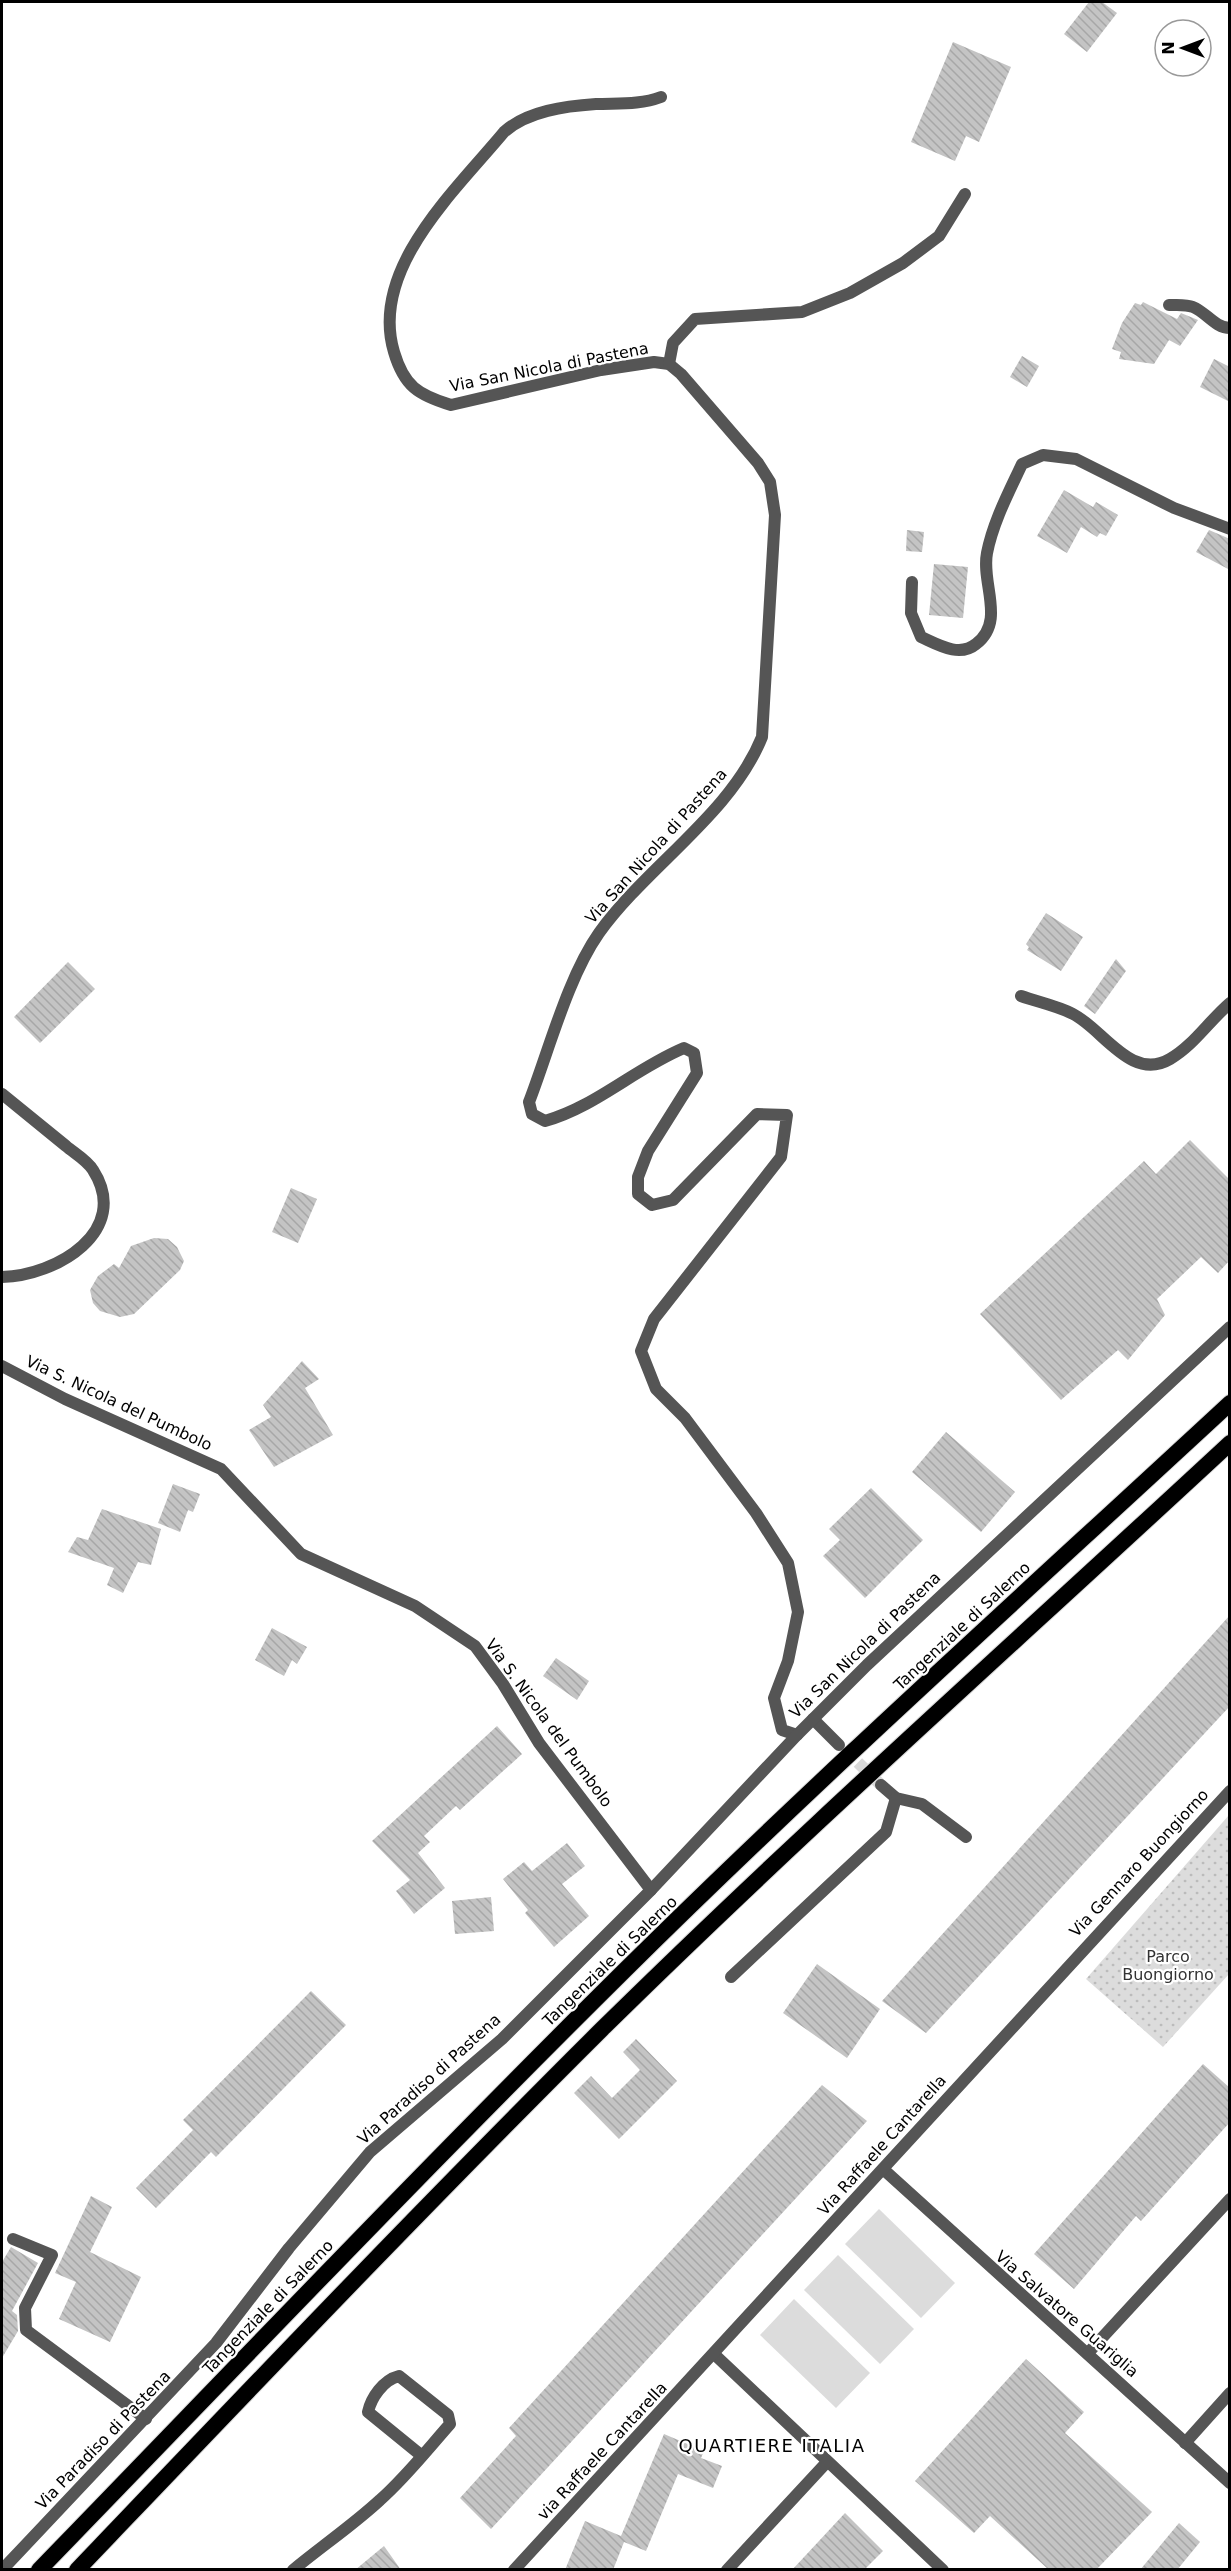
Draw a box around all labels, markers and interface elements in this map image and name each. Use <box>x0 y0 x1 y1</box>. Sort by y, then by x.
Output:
north arrow <box>1153 18 1213 78</box>
text: N <box>1159 41 1178 55</box>
street label: Via San Nicola di Pastena <box>448 338 650 396</box>
street label: Via San Nicola di Pastena <box>581 764 731 928</box>
street label: Via S. Nicola del Pumbolo <box>23 1351 215 1455</box>
street label: Tangenziale di Salerno <box>889 1558 1034 1695</box>
street label: Via San Nicola di Pastena <box>786 1568 944 1722</box>
street label: Via S. Nicola del Pumbolo <box>482 1635 616 1811</box>
street label: Via Gennaro Buongiorno <box>1066 1785 1212 1941</box>
street label: Tangenziale di Salerno <box>538 1892 681 2031</box>
park label: Parco Buongiorno <box>1122 1947 1214 1984</box>
street label: Via Paradiso di Pastena <box>354 2010 504 2148</box>
street label: Via Raffaele Cantarella <box>814 2071 950 2219</box>
street label: Tangenziale di Salerno <box>198 2236 337 2379</box>
street label: Via Salvatore Guariglia <box>992 2247 1142 2381</box>
street label: Via Paradiso di Pastena <box>32 2367 174 2513</box>
street label: via Raffaele Cantarella <box>533 2378 671 2524</box>
district label: QUARTIERE ITALIA <box>678 2435 866 2456</box>

